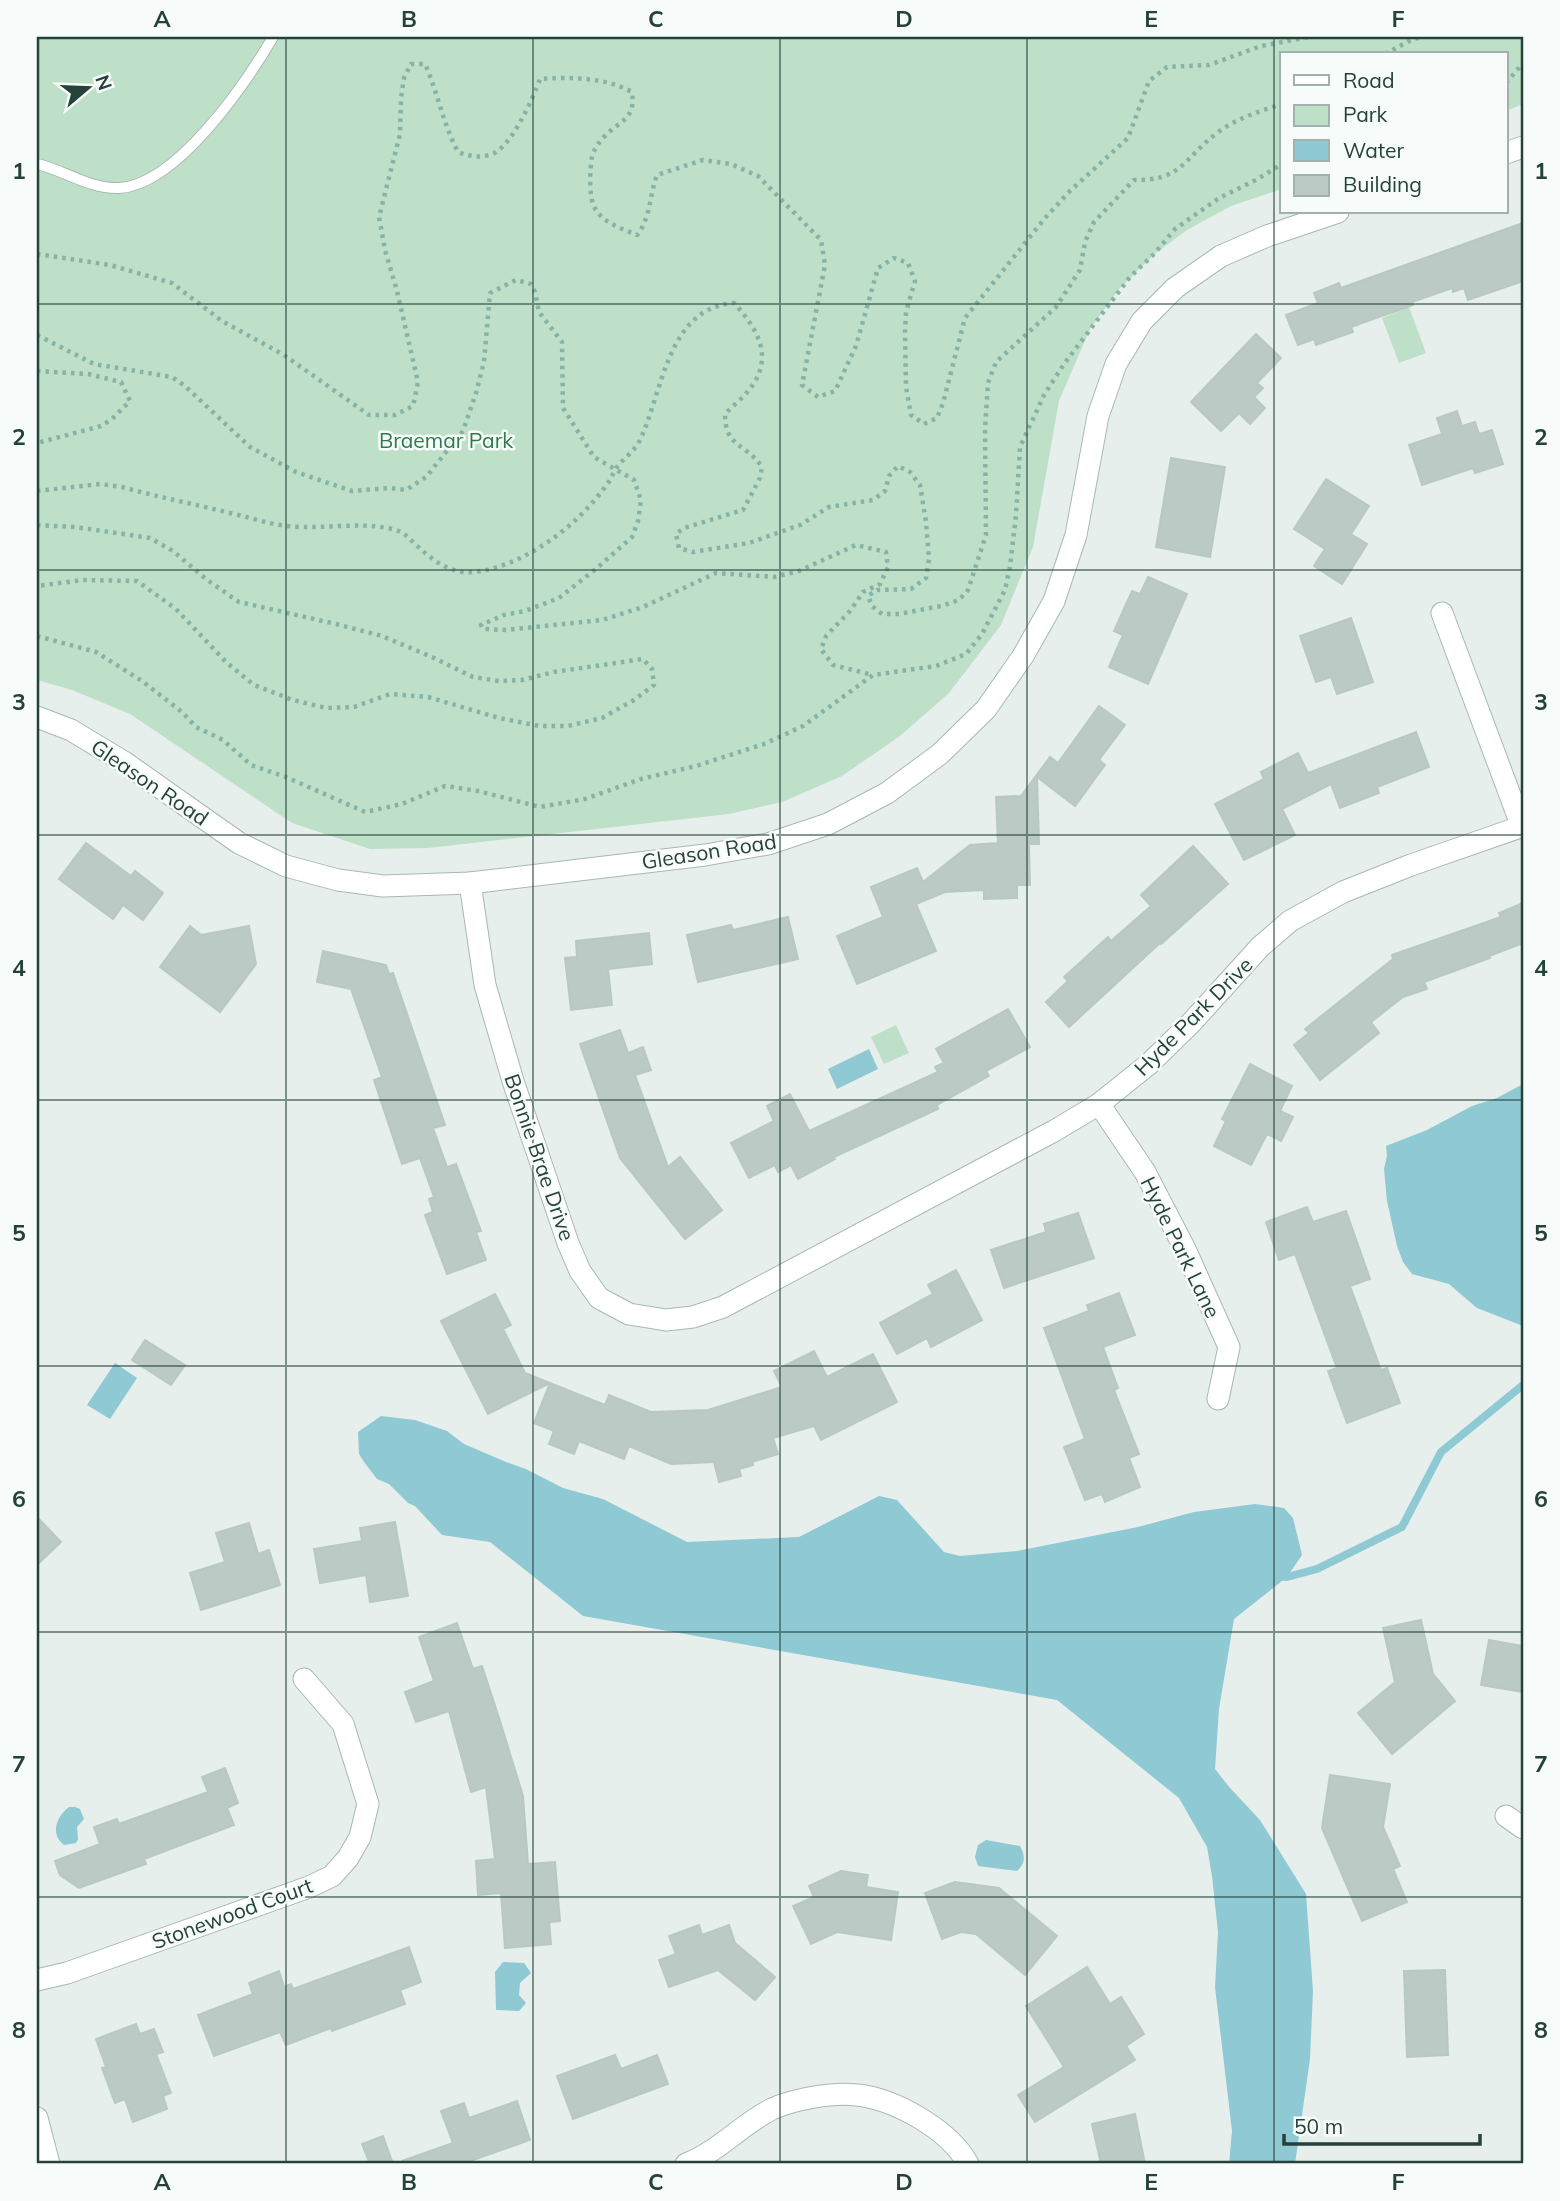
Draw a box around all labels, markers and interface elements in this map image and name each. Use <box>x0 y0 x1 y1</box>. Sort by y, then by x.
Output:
text: A <box>153 4 171 33</box>
text: B <box>401 4 417 33</box>
text: C <box>648 4 664 33</box>
text: D <box>895 4 913 33</box>
text: E <box>1144 4 1158 33</box>
text: F <box>1391 4 1405 33</box>
north arrow <box>52 52 122 122</box>
legend <box>1280 52 1508 214</box>
text: Road <box>1343 67 1394 93</box>
text: N <box>90 72 118 93</box>
text: Park <box>1343 101 1387 127</box>
text: Water <box>1343 137 1404 163</box>
text: 1 <box>12 156 26 185</box>
text: 1 <box>1534 156 1548 185</box>
text: Building <box>1343 171 1422 197</box>
text: 2 <box>12 422 26 451</box>
text: 2 <box>1534 422 1548 451</box>
park label: Braemar Park <box>379 427 513 453</box>
text: 3 <box>12 687 26 716</box>
text: 3 <box>1534 687 1548 716</box>
street label: Gleason Road <box>86 733 214 831</box>
street label: Gleason Road <box>640 828 778 874</box>
street label: Hyde Park Drive <box>1128 951 1258 1081</box>
text: 4 <box>12 953 26 982</box>
text: 4 <box>1534 953 1548 982</box>
street label: Bonnie Brae Drive <box>499 1070 581 1244</box>
street label: Hyde Park Lane <box>1136 1172 1226 1322</box>
text: 5 <box>12 1218 26 1247</box>
text: 5 <box>1534 1218 1548 1247</box>
text: 6 <box>12 1484 26 1513</box>
text: 6 <box>1534 1484 1548 1513</box>
text: 7 <box>12 1749 26 1778</box>
text: 7 <box>1534 1749 1548 1778</box>
street label: Stonewood Court <box>148 1872 316 1954</box>
text: 8 <box>12 2015 26 2044</box>
text: 8 <box>1534 2015 1548 2044</box>
scale bar <box>1284 2103 1480 2147</box>
text: 50 m <box>1294 2113 1343 2139</box>
text: A <box>153 2167 171 2196</box>
text: B <box>401 2167 417 2196</box>
text: C <box>648 2167 664 2196</box>
text: D <box>895 2167 913 2196</box>
text: E <box>1144 2167 1158 2196</box>
text: F <box>1391 2167 1405 2196</box>

